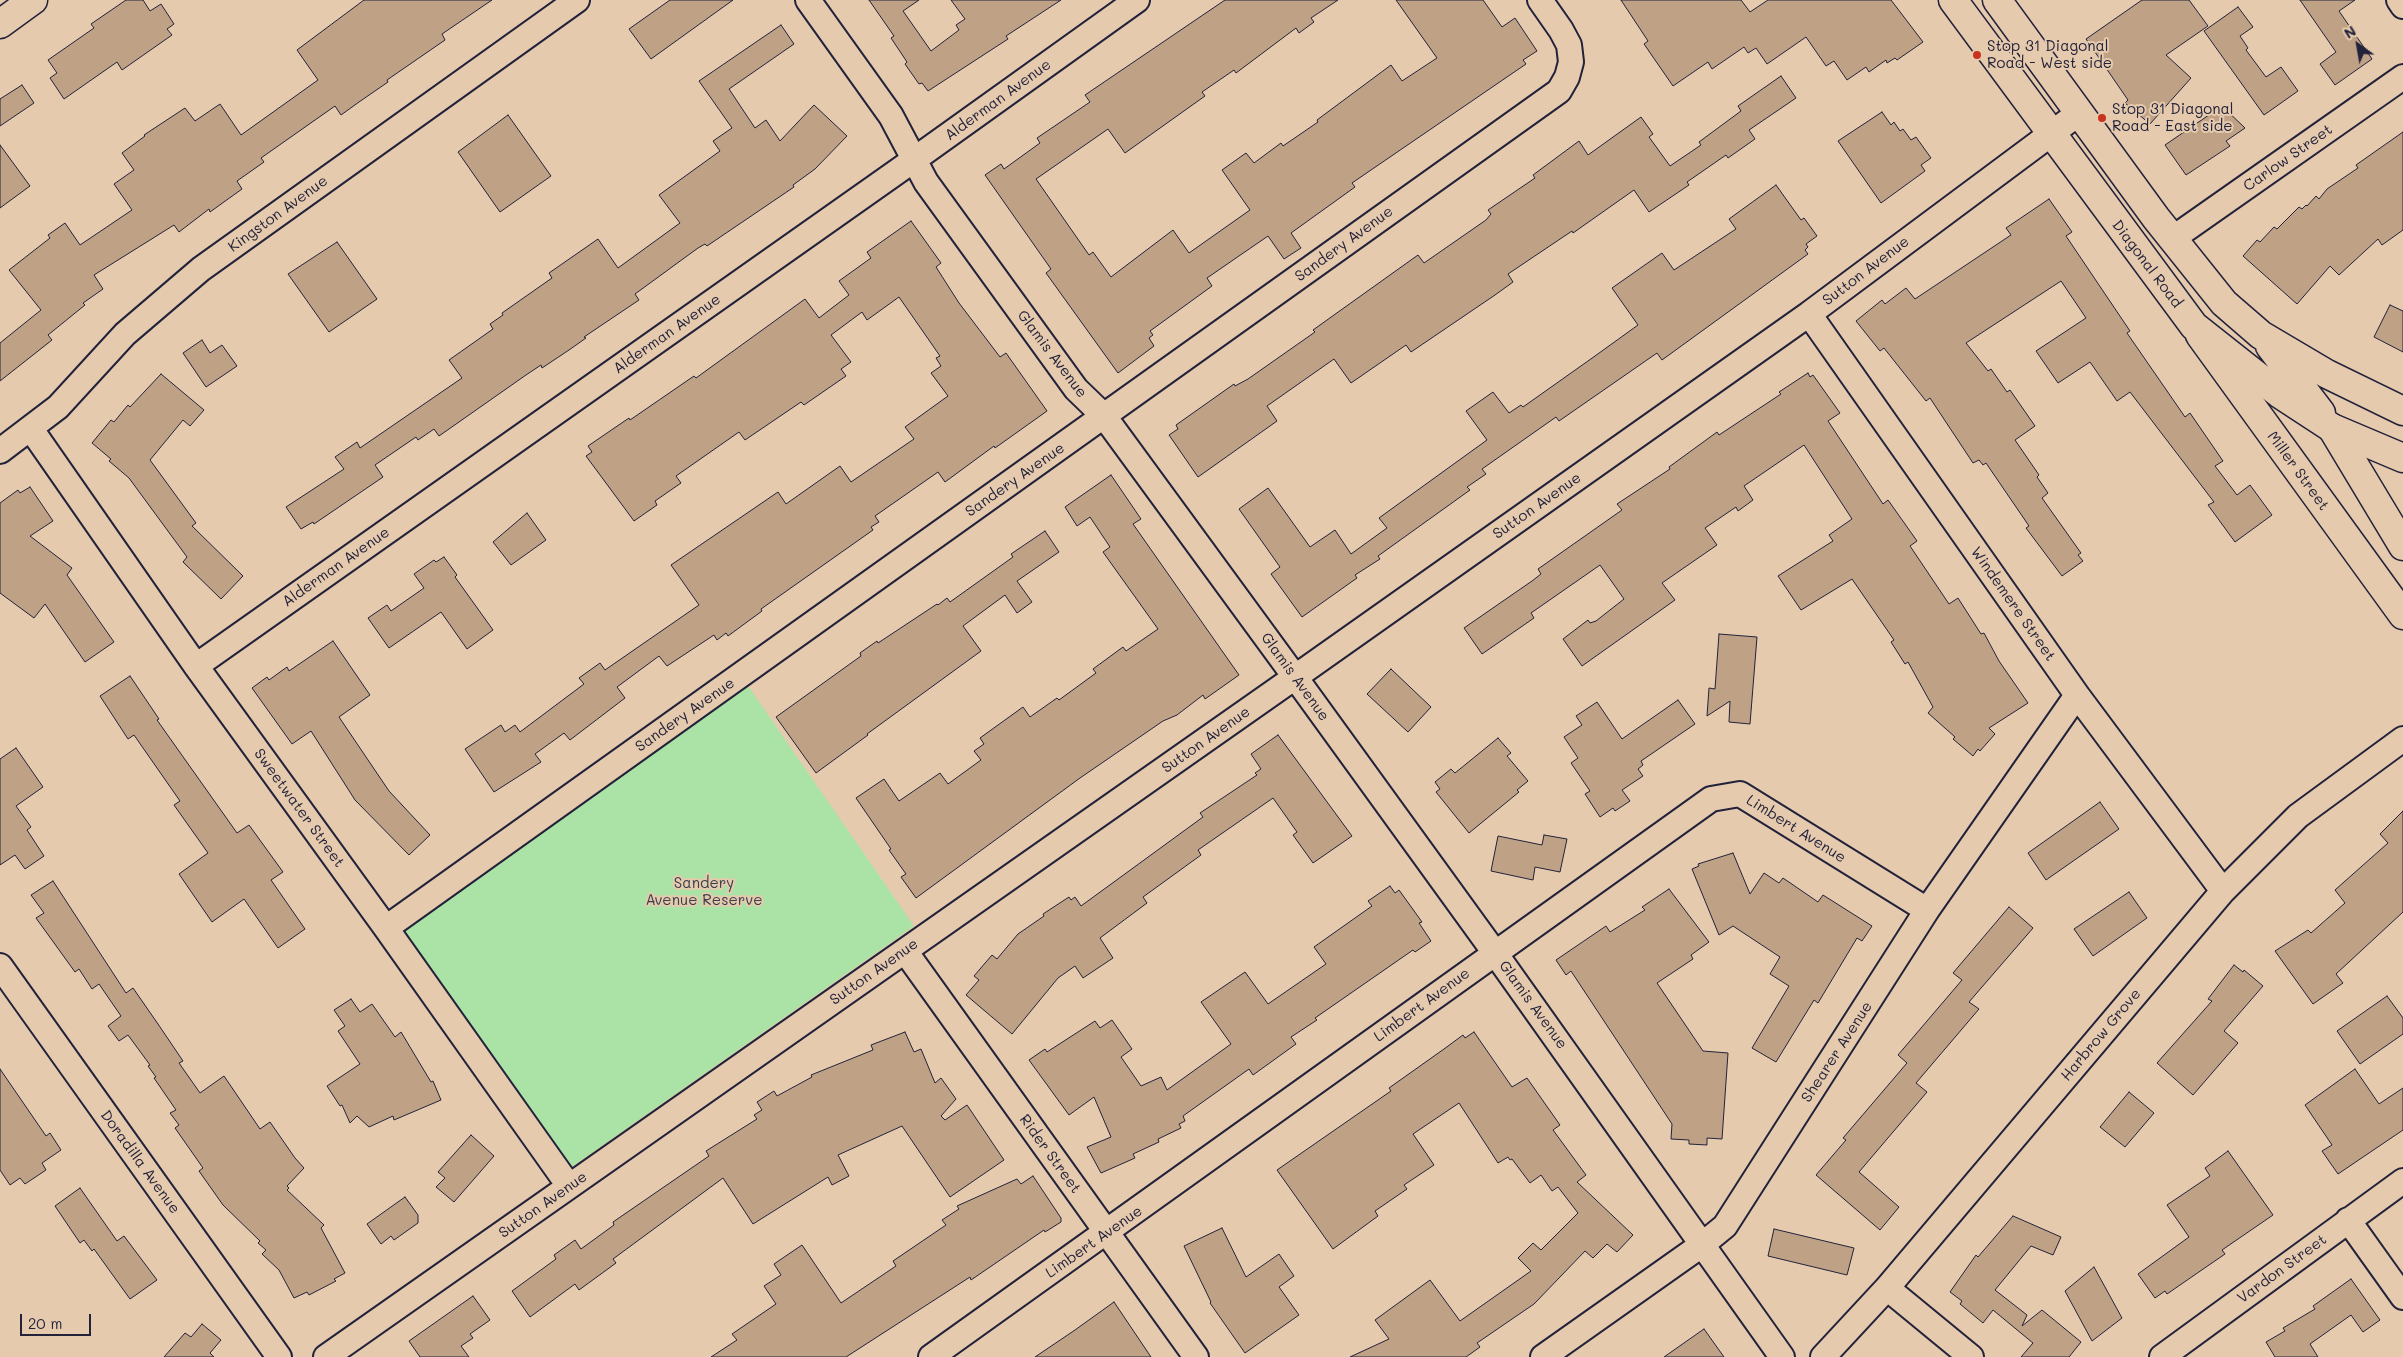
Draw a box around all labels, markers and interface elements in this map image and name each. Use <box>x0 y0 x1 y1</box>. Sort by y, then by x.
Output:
north arrow <box>2333 20 2383 70</box>
text: N <box>2340 21 2359 43</box>
place label: Stop 31 Diagonal Road - West side <box>1987 37 2112 72</box>
marker: Stop 31 Diagonal Road - West side <box>1971 49 1983 61</box>
street label: Alderman Avenue <box>941 55 1055 145</box>
place label: Stop 31 Diagonal Road - East side <box>2112 100 2234 135</box>
marker: Stop 31 Diagonal Road - East side <box>2096 112 2108 124</box>
street label: Carlow Street <box>2240 121 2336 195</box>
street label: Kingston Avenue <box>225 172 331 256</box>
street label: Sandery Avenue <box>1291 202 1397 286</box>
street label: Diagonal Road <box>2108 216 2186 312</box>
street label: Sutton Avenue <box>1819 233 1913 309</box>
street label: Alderman Avenue <box>610 290 724 378</box>
street label: Glamis Avenue <box>1013 307 1091 401</box>
street label: Miller Street <box>2263 428 2333 514</box>
street label: Sandery Avenue <box>962 439 1068 521</box>
street label: Sutton Avenue <box>1489 469 1585 543</box>
street label: Alderman Avenue <box>279 523 393 611</box>
street label: Windemere Street <box>1967 543 2059 665</box>
street label: Glamis Avenue <box>1257 629 1333 725</box>
street label: Sandery Avenue <box>632 674 738 756</box>
street label: Sutton Avenue <box>1158 703 1254 777</box>
street label: Sweetwater Street <box>250 745 348 871</box>
street label: Limbert Avenue <box>1743 791 1849 867</box>
park label: Sandery Avenue Reserve <box>646 874 762 909</box>
street label: Sutton Avenue <box>826 935 922 1009</box>
street label: Glamis Avenue <box>1495 957 1571 1053</box>
street label: Limbert Avenue <box>1371 964 1473 1046</box>
street label: Harbrow Grove <box>2057 985 2145 1085</box>
street label: Shearer Avenue <box>1798 998 1876 1106</box>
street label: Doradilla Avenue <box>96 1107 184 1217</box>
street label: Rider Street <box>1015 1111 1085 1197</box>
street label: Sutton Avenue <box>495 1168 591 1242</box>
street label: Limbert Avenue <box>1042 1202 1146 1282</box>
street label: Vardon Street <box>2234 1231 2330 1307</box>
scale bar <box>22 1304 94 1336</box>
text: 20 m <box>28 1313 62 1333</box>

